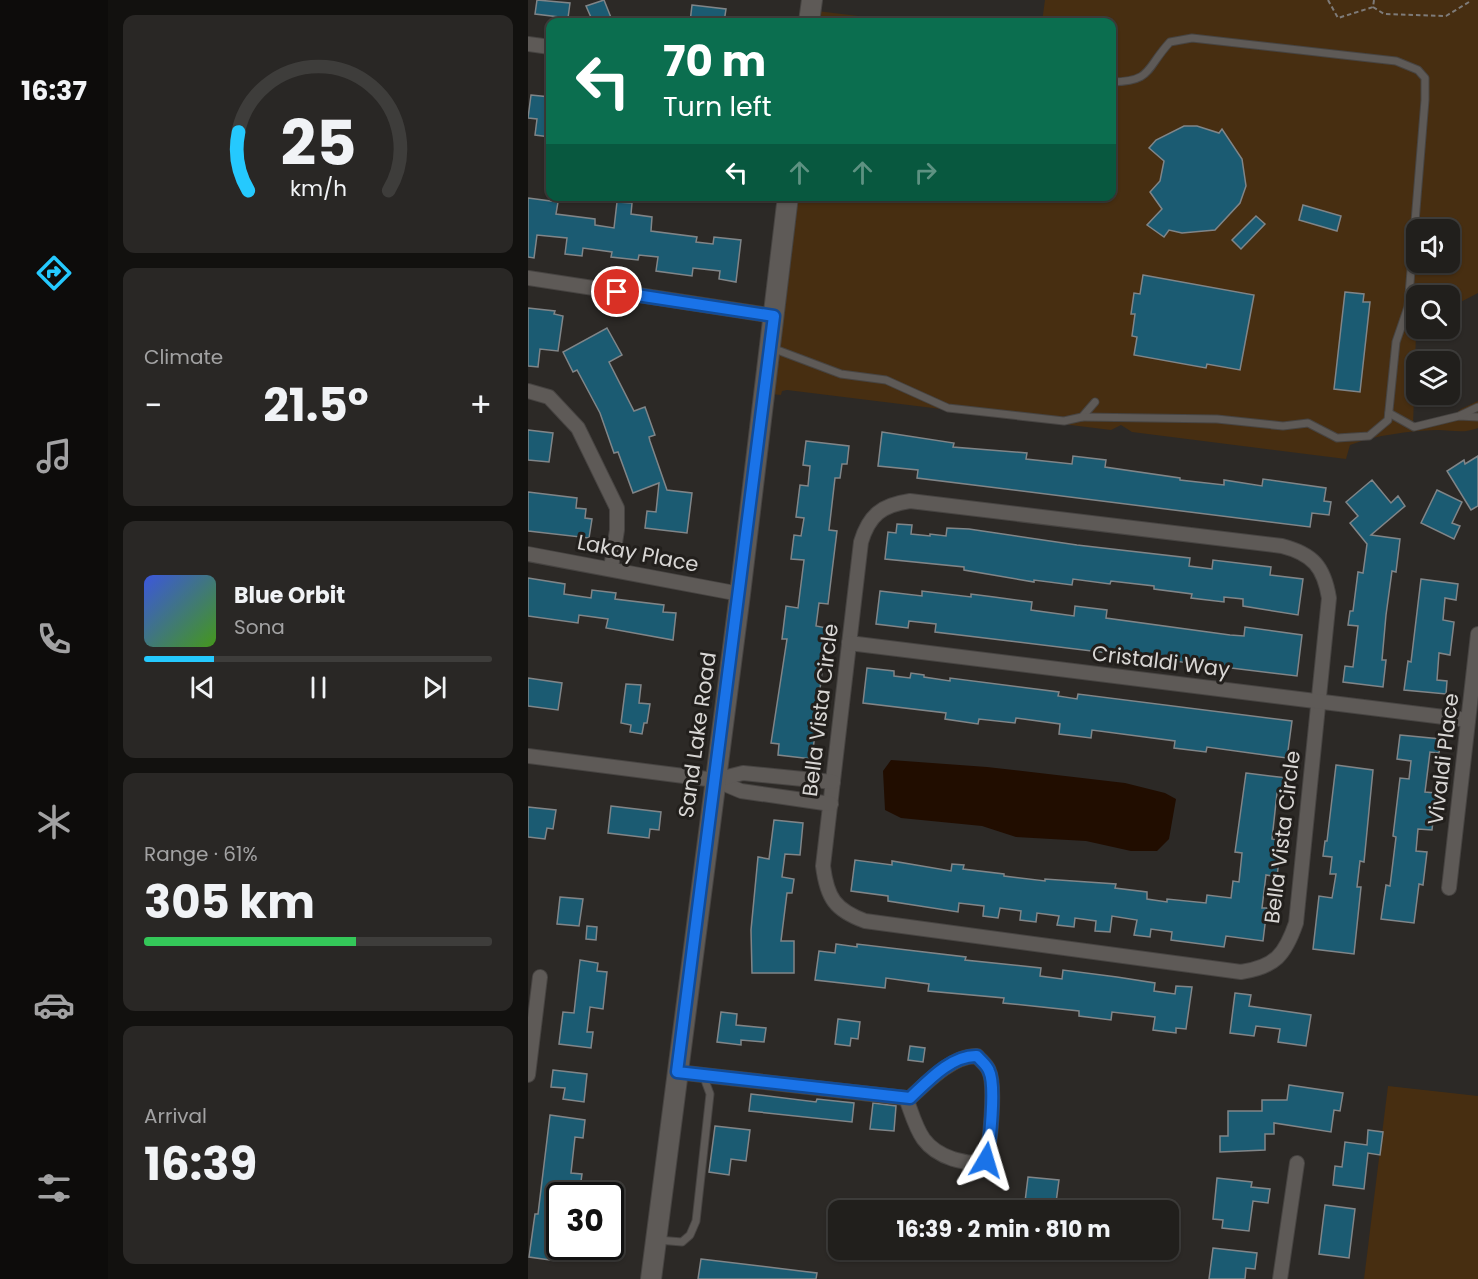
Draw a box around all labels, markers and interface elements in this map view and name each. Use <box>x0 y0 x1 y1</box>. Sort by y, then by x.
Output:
text: 70 m <box>663 32 766 91</box>
icon: left <box>564 42 642 120</box>
text: 16:37 <box>21 72 87 109</box>
text: Turn left <box>663 88 772 125</box>
text: 25 <box>280 99 356 187</box>
icon: left <box>720 156 753 189</box>
icon: ahead <box>783 156 816 189</box>
icon: ahead <box>846 156 879 189</box>
icon: right <box>909 156 942 189</box>
text: km/h <box>289 173 347 204</box>
map controls <box>1406 219 1460 405</box>
button: sound <box>1406 219 1460 273</box>
icon: directions <box>33 252 75 294</box>
pin <box>591 266 642 317</box>
icon: arrive <box>600 275 633 308</box>
button: search <box>1406 285 1460 339</box>
text: Climate <box>144 343 223 371</box>
button: layers <box>1406 351 1460 405</box>
text: 21.5° <box>263 374 369 437</box>
text: − <box>144 382 162 429</box>
text: + <box>469 382 492 429</box>
icon: music <box>33 435 75 477</box>
street label: Lakay Place <box>575 527 701 579</box>
text: Blue Orbit <box>234 580 345 611</box>
text: Sona <box>234 613 285 641</box>
icon: phone <box>33 618 75 660</box>
street label: Bella Vista Circle <box>795 622 845 798</box>
street label: Cristaldi Way <box>1090 638 1232 684</box>
street label: Sand Lake Road <box>671 650 723 820</box>
icon: previous <box>186 671 219 704</box>
icon: pause <box>302 671 335 704</box>
icon: next <box>418 671 451 704</box>
street label: Vivaldi Place <box>1421 691 1465 827</box>
street label: Bella Vista Circle <box>1257 749 1307 925</box>
icon: climate <box>33 801 75 843</box>
text: Range · 61% <box>144 840 258 868</box>
text: 305 km <box>144 871 315 934</box>
icon: car <box>33 984 75 1026</box>
text: Arrival <box>144 1102 207 1130</box>
position arrow <box>954 1128 1018 1192</box>
text: 16:39 <box>144 1133 257 1196</box>
icon: filters <box>33 1167 75 1209</box>
speed limit sign: 30 <box>546 1182 624 1260</box>
text: 16:39 · 2 min · 810 m <box>897 1214 1110 1245</box>

